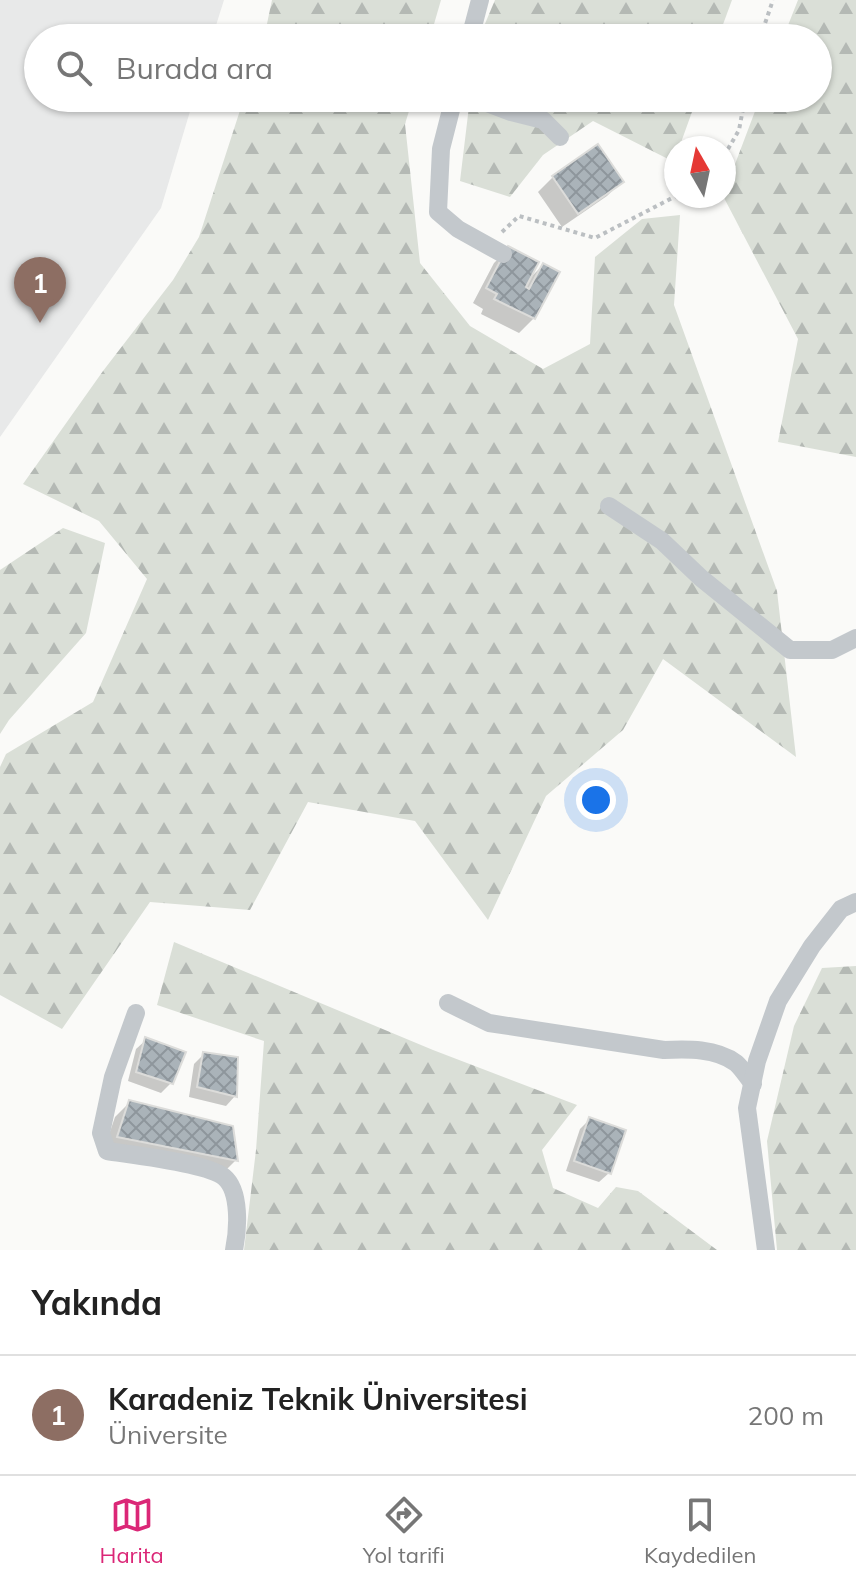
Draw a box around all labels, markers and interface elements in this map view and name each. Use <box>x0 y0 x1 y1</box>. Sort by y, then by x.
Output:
search box <box>24 24 832 112</box>
icon: search <box>52 46 96 90</box>
text: Burada ara <box>116 49 273 87</box>
north arrow <box>664 136 736 208</box>
pin: 1 <box>14 257 66 323</box>
your location <box>576 780 616 820</box>
text: Yakında <box>32 1281 162 1324</box>
text: Karadeniz Teknik Üniversitesi <box>108 1380 528 1418</box>
text: 1 <box>50 1399 66 1432</box>
text: 200 m <box>748 1399 824 1432</box>
text: Üniversite <box>108 1418 228 1451</box>
tab: Harita <box>100 1493 164 1569</box>
tab: Yol tarifi <box>363 1493 445 1569</box>
tab: Kaydedilen <box>644 1493 756 1569</box>

